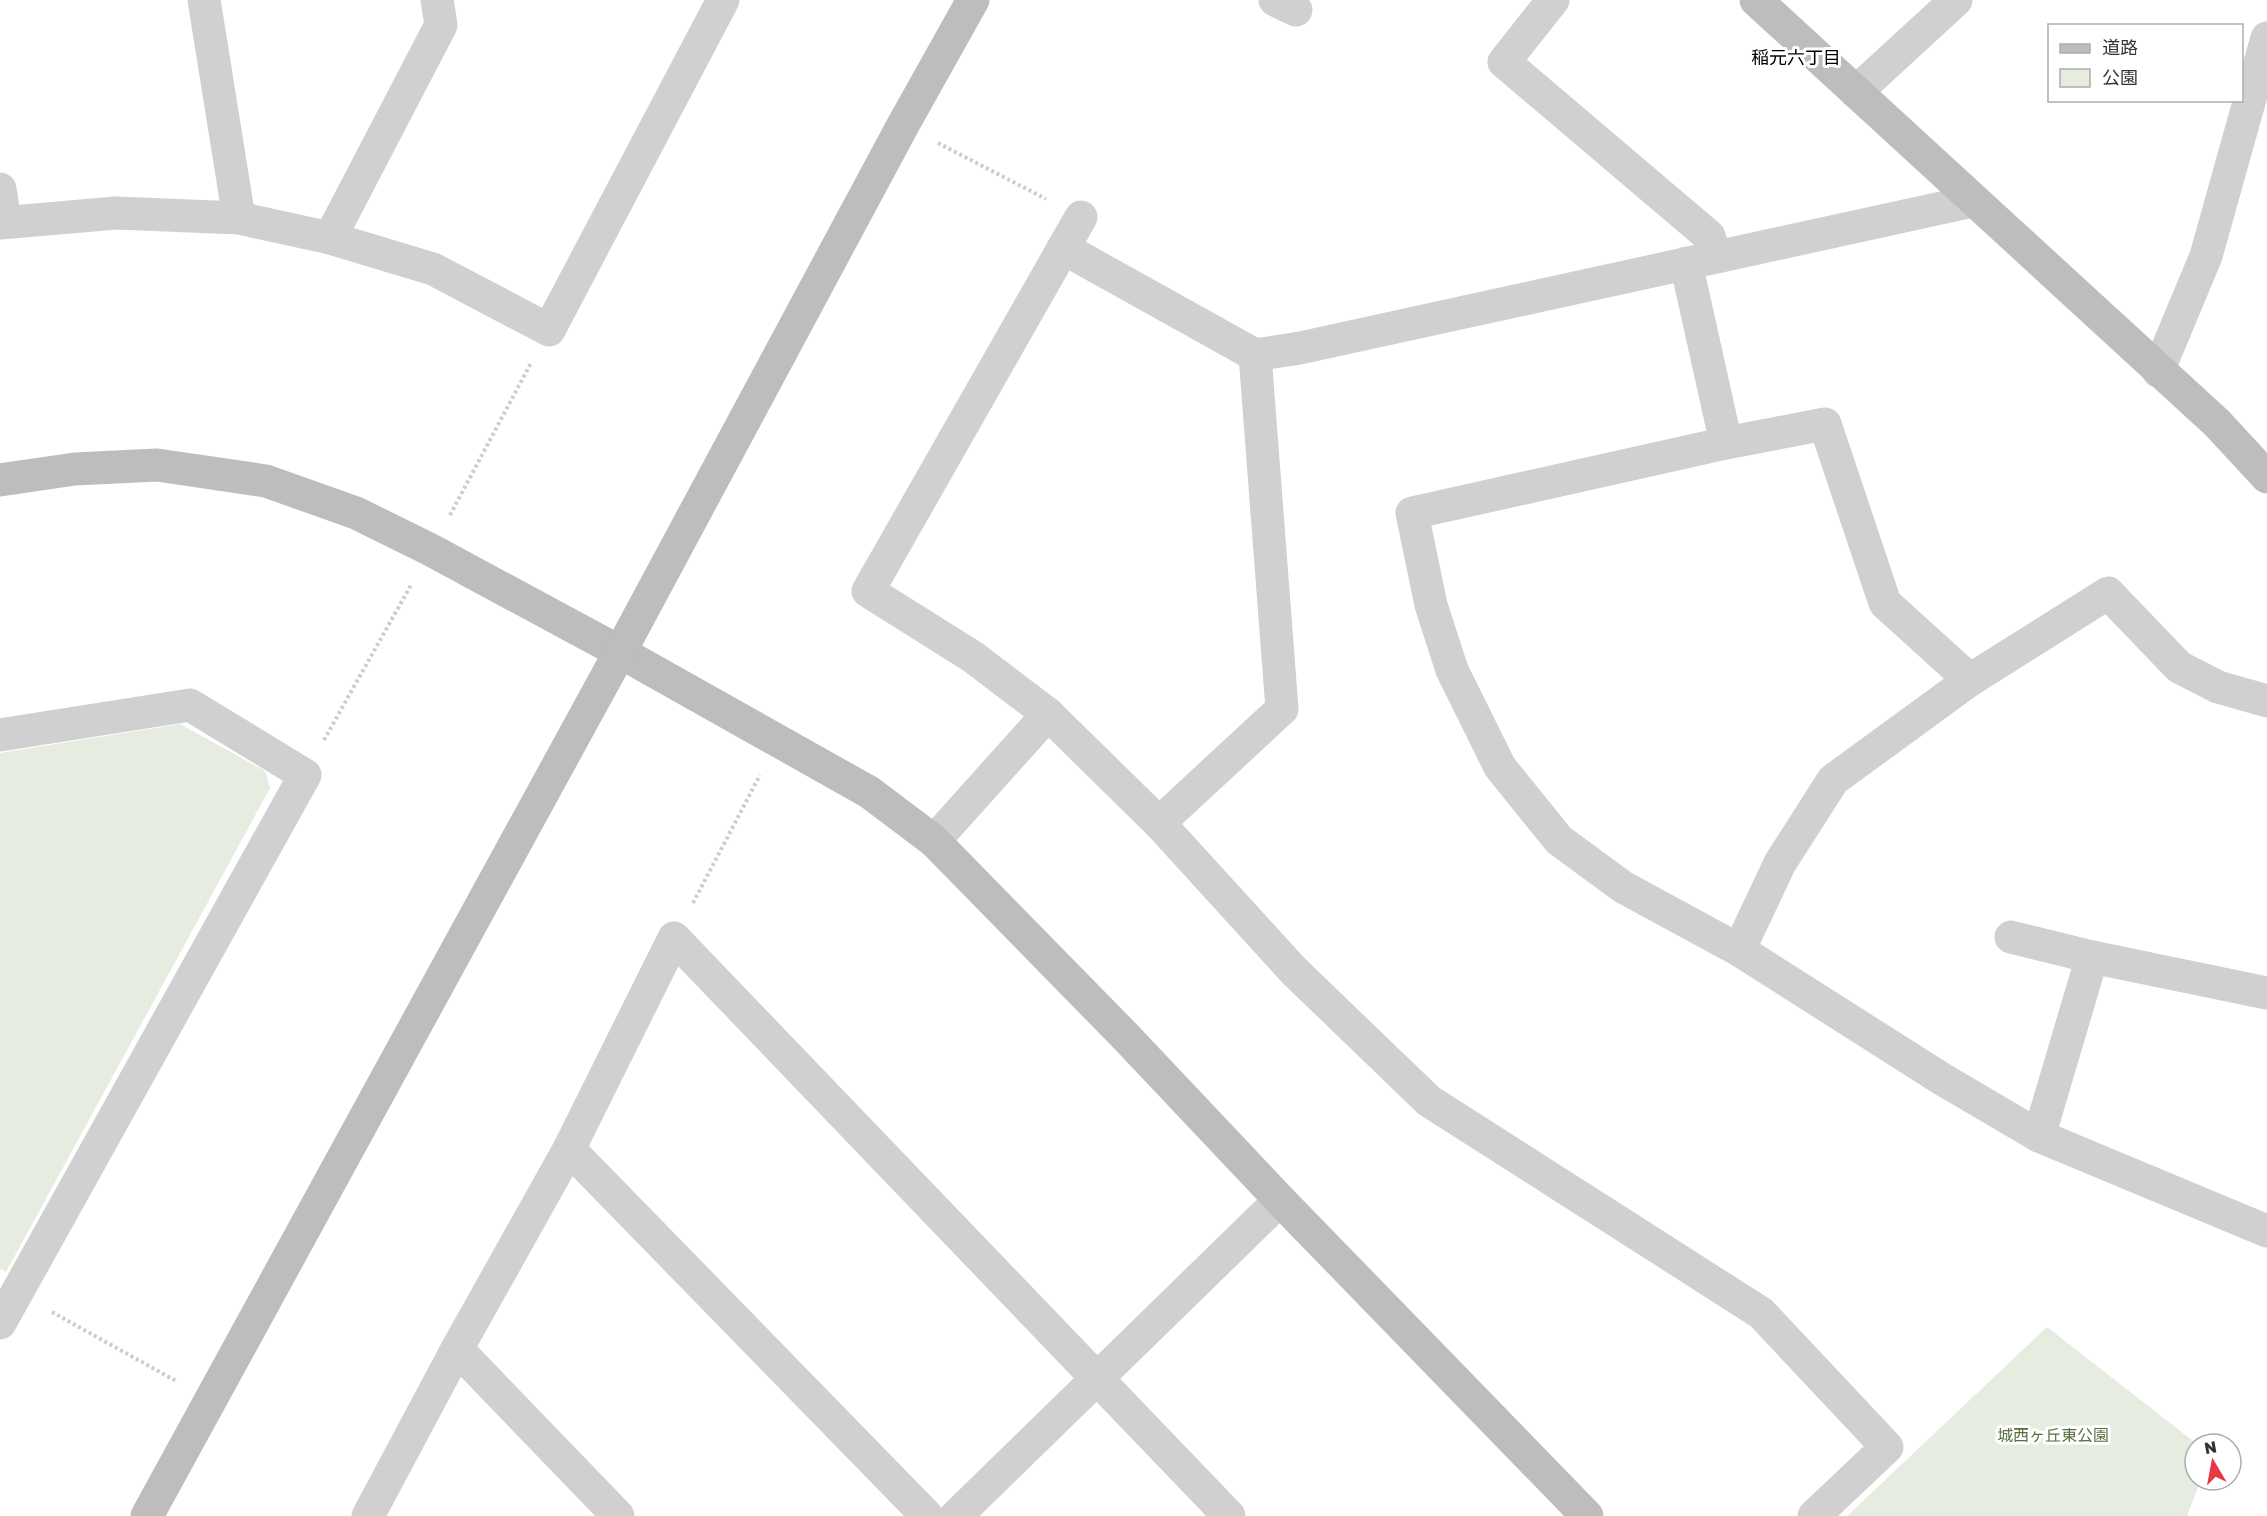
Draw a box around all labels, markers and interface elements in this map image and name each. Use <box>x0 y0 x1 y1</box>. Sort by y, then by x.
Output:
legend <box>2048 24 2243 102</box>
text: 道路 <box>2102 36 2138 58</box>
district label: 稲元六丁目 <box>1751 46 1841 68</box>
text: 公園 <box>2102 66 2138 88</box>
park label: 城西ヶ丘東公園 <box>1997 1425 2109 1445</box>
north arrow <box>2183 1432 2243 1492</box>
text: N <box>2203 1436 2218 1458</box>

